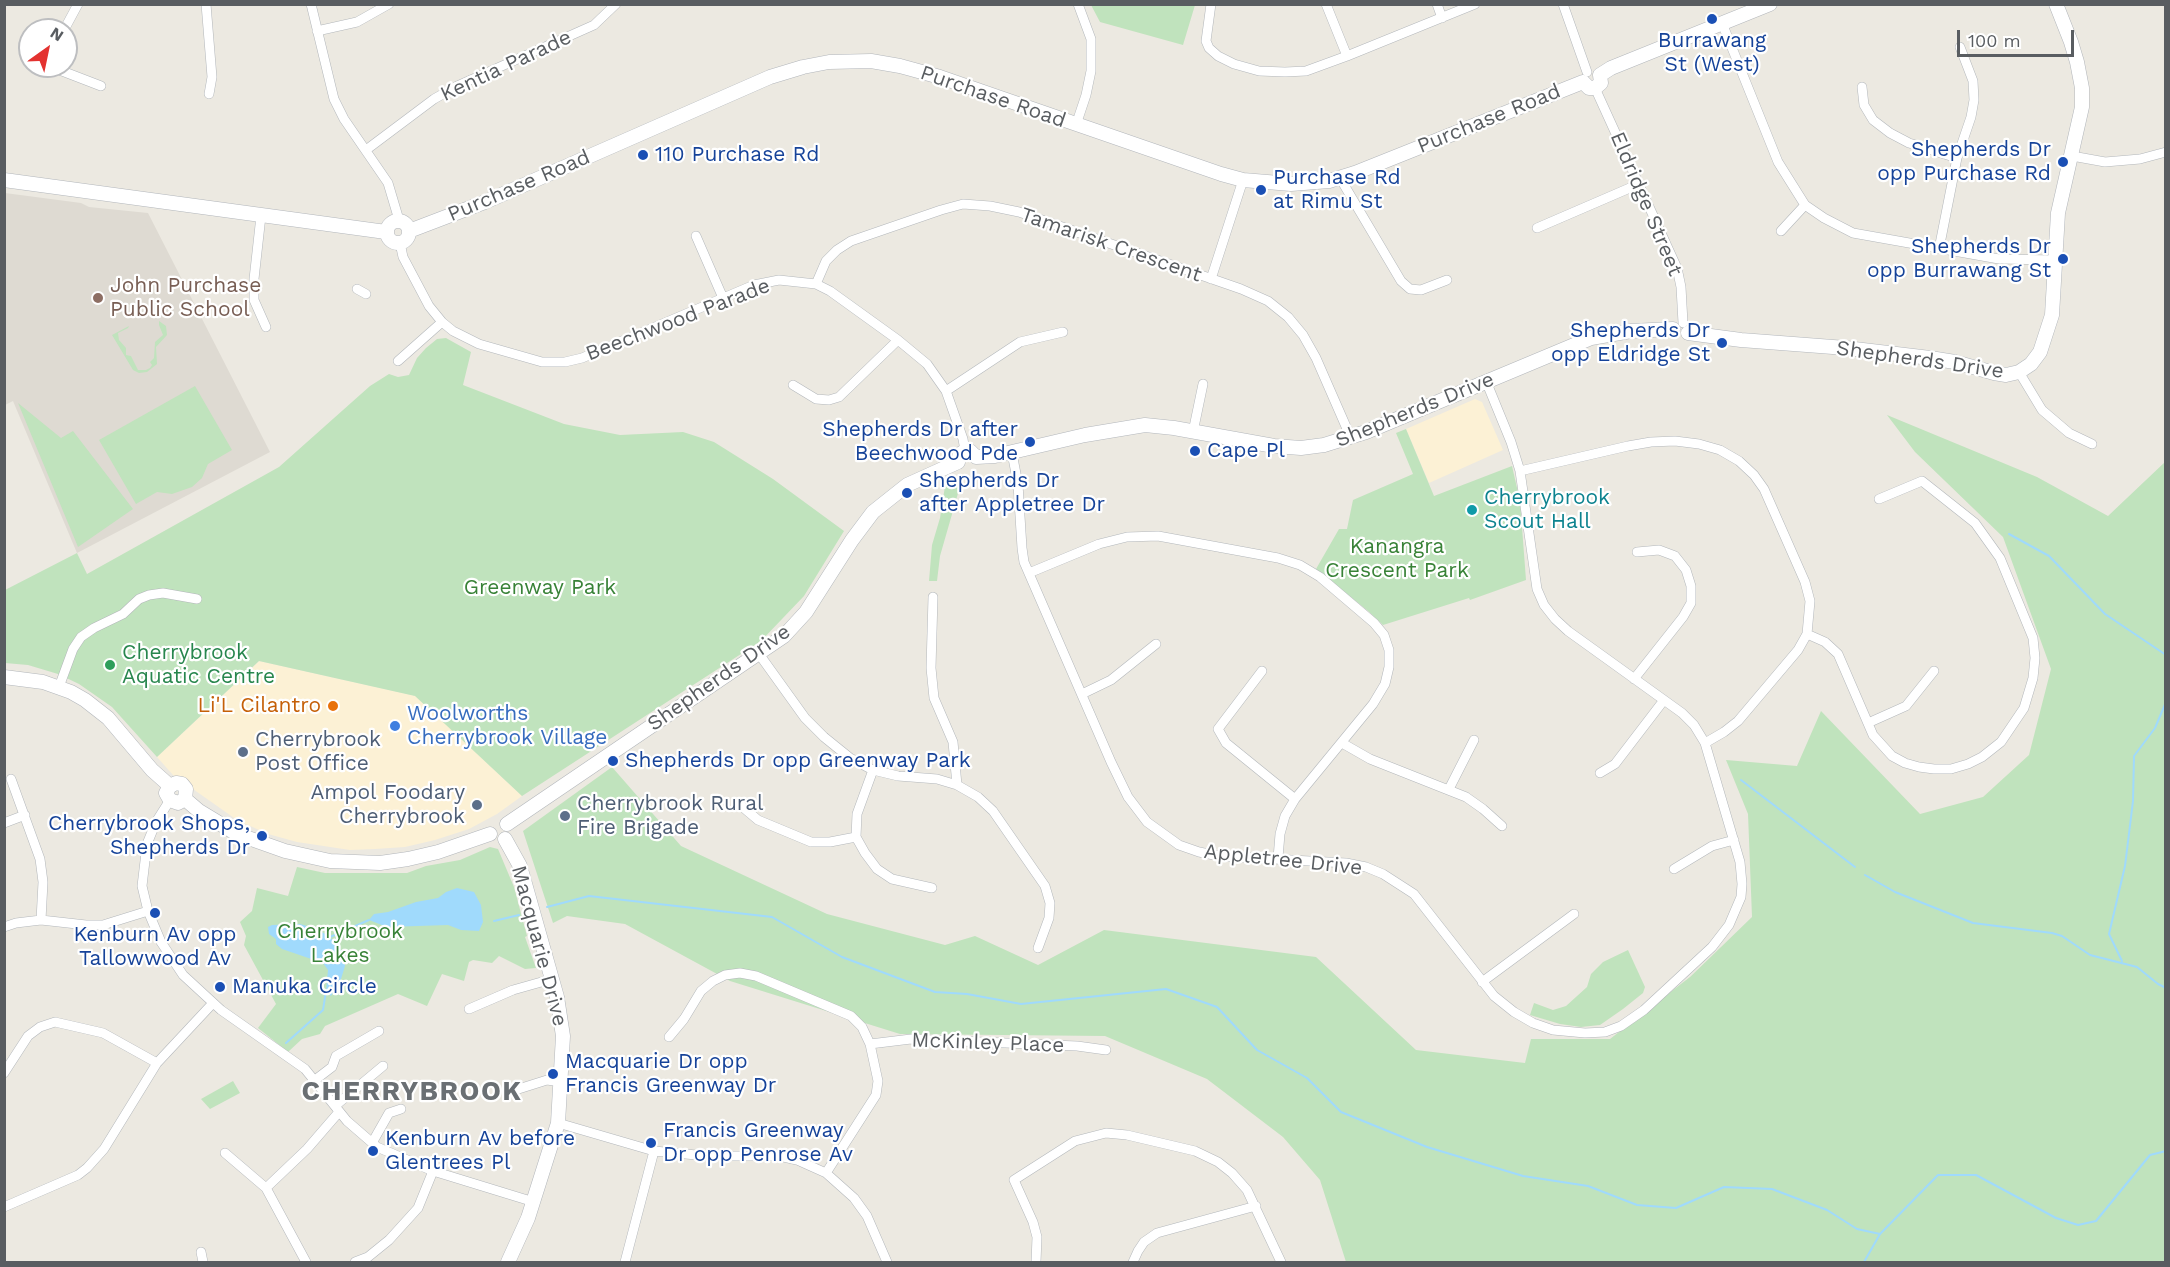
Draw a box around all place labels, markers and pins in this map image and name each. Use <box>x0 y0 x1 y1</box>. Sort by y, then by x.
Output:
marker: Burrawang St (West) <box>1705 12 1719 26</box>
place label: Burrawang St (West) <box>1658 28 1766 78</box>
place label: Shepherds Dr opp Purchase Rd <box>1877 137 2051 187</box>
place label: 110 Purchase Rd <box>655 142 819 168</box>
marker: 110 Purchase Rd <box>636 148 650 162</box>
marker: Shepherds Dr opp Purchase Rd <box>2056 155 2070 169</box>
place label: Purchase Rd at Rimu St <box>1273 165 1401 215</box>
marker: Purchase Rd at Rimu St <box>1254 183 1268 197</box>
place label: Shepherds Dr opp Burrawang St <box>1867 234 2051 284</box>
marker: Shepherds Dr opp Burrawang St <box>2056 252 2070 266</box>
place label: John Purchase Public School <box>110 273 261 323</box>
marker: John Purchase Public School <box>91 291 105 305</box>
place label: Shepherds Dr opp Eldridge St <box>1551 318 1710 368</box>
marker: Shepherds Dr opp Eldridge St <box>1715 336 1729 350</box>
place label: Shepherds Dr after Beechwood Pde <box>822 417 1018 467</box>
marker: Shepherds Dr after Beechwood Pde <box>1023 435 1037 449</box>
place label: Cape Pl <box>1207 438 1285 464</box>
marker: Cape Pl <box>1188 444 1202 458</box>
place label: Shepherds Dr after Appletree Dr <box>919 468 1105 518</box>
place label: Cherrybrook Scout Hall <box>1484 485 1610 535</box>
marker: Shepherds Dr after Appletree Dr <box>900 486 914 500</box>
marker: Cherrybrook Scout Hall <box>1465 503 1479 517</box>
place label: Cherrybrook Aquatic Centre <box>122 640 275 690</box>
marker: Cherrybrook Aquatic Centre <box>103 658 117 672</box>
place label: Li'L Cilantro <box>197 693 321 719</box>
marker: Li'L Cilantro <box>326 699 340 713</box>
place label: Woolworths Cherrybrook Village <box>407 701 607 751</box>
marker: Woolworths Cherrybrook Village <box>388 719 402 733</box>
place label: Cherrybrook Post Office <box>255 727 381 777</box>
marker: Cherrybrook Post Office <box>236 745 250 759</box>
place label: Shepherds Dr opp Greenway Park <box>625 748 971 774</box>
marker: Shepherds Dr opp Greenway Park <box>606 754 620 768</box>
place label: Ampol Foodary Cherrybrook <box>310 780 465 830</box>
place label: Cherrybrook Rural Fire Brigade <box>577 791 763 841</box>
marker: Ampol Foodary Cherrybrook <box>470 798 484 812</box>
marker: Cherrybrook Rural Fire Brigade <box>558 809 572 823</box>
place label: Cherrybrook Shops, Shepherds Dr <box>48 811 250 861</box>
marker: Cherrybrook Shops, Shepherds Dr <box>255 829 269 843</box>
marker: Kenburn Av opp Tallowwood Av <box>148 906 162 920</box>
place label: Kenburn Av opp Tallowwood Av <box>73 922 237 972</box>
place label: Manuka Circle <box>232 974 377 1000</box>
marker: Manuka Circle <box>213 980 227 994</box>
place label: Macquarie Dr opp Francis Greenway Dr <box>565 1049 776 1099</box>
marker: Macquarie Dr opp Francis Greenway Dr <box>546 1067 560 1081</box>
place label: Francis Greenway Dr opp Penrose Av <box>663 1118 853 1168</box>
place label: Kenburn Av before Glentrees Pl <box>385 1126 575 1176</box>
marker: Francis Greenway Dr opp Penrose Av <box>644 1136 658 1150</box>
marker: Kenburn Av before Glentrees Pl <box>366 1144 380 1158</box>

